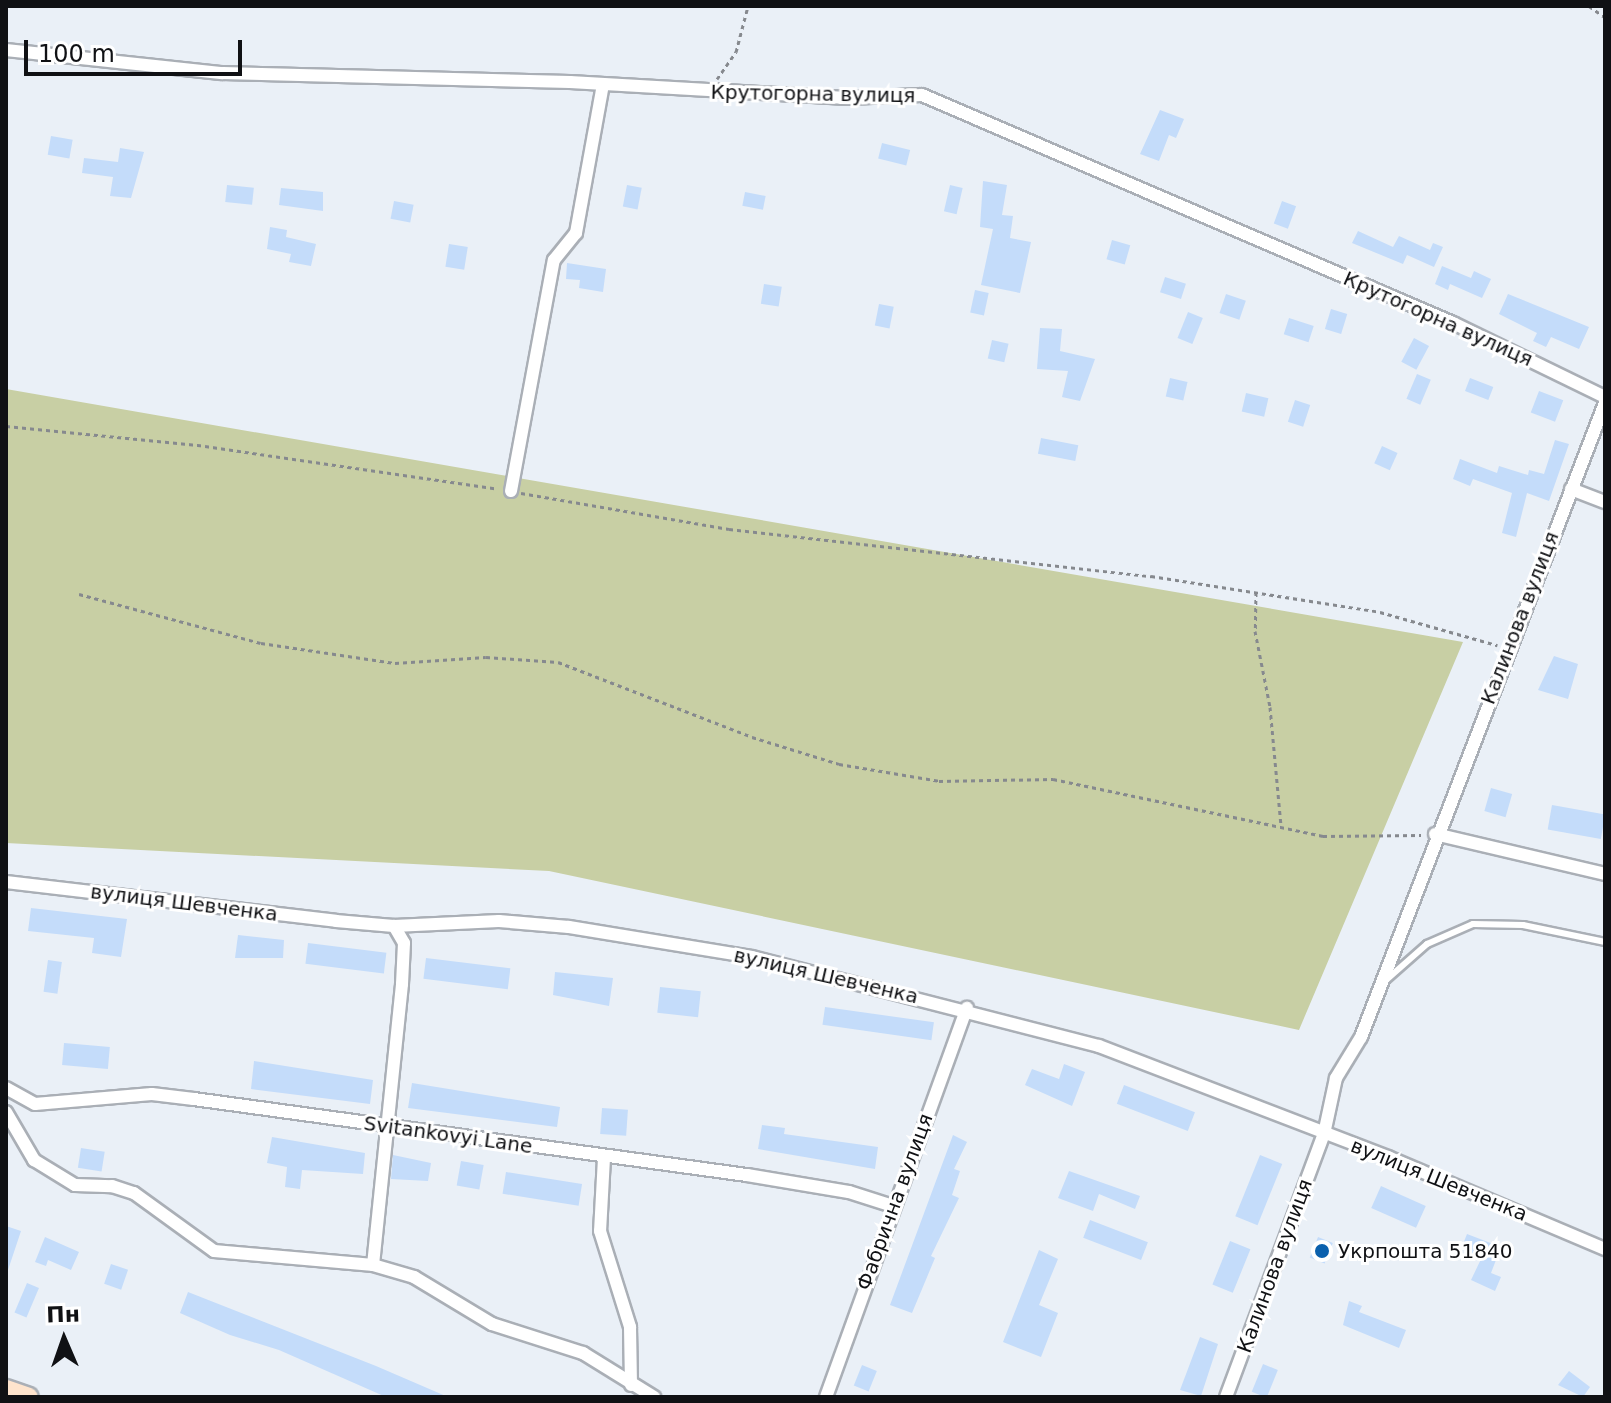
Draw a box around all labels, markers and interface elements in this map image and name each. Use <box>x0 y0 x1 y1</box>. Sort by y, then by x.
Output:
scale bar <box>28 24 246 74</box>
text: 100 m <box>38 40 115 68</box>
street label: Крутогорна вулиця <box>710 80 916 108</box>
street label: Крутогорна вулиця <box>1340 266 1536 372</box>
street label: Калинова вулиця <box>1476 528 1564 708</box>
street label: вулиця Шевченка <box>89 880 279 926</box>
street label: вулиця Шевченка <box>732 943 920 1009</box>
street label: Фабрична вулиця <box>852 1110 938 1294</box>
street label: Svitankovyi Lane <box>362 1111 534 1159</box>
street label: вулиця Шевченка <box>1347 1134 1531 1226</box>
street label: Калинова вулиця <box>1232 1176 1318 1356</box>
place label: Укрпошта 51840 <box>1338 1239 1512 1263</box>
marker: Укрпошта 51840 <box>1313 1242 1331 1260</box>
north arrow <box>24 1299 104 1379</box>
text: Пн <box>46 1301 80 1328</box>

